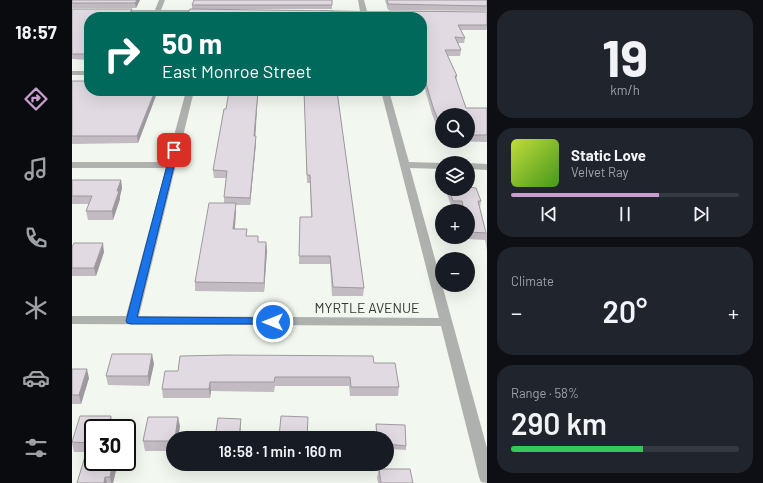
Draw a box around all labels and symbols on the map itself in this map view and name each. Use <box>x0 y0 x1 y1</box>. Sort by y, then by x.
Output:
pin <box>157 133 191 167</box>
street label: MYRTLE AVENUE <box>314 299 420 316</box>
position arrow <box>252 301 294 343</box>
speed limit sign: 30 <box>84 419 136 471</box>

